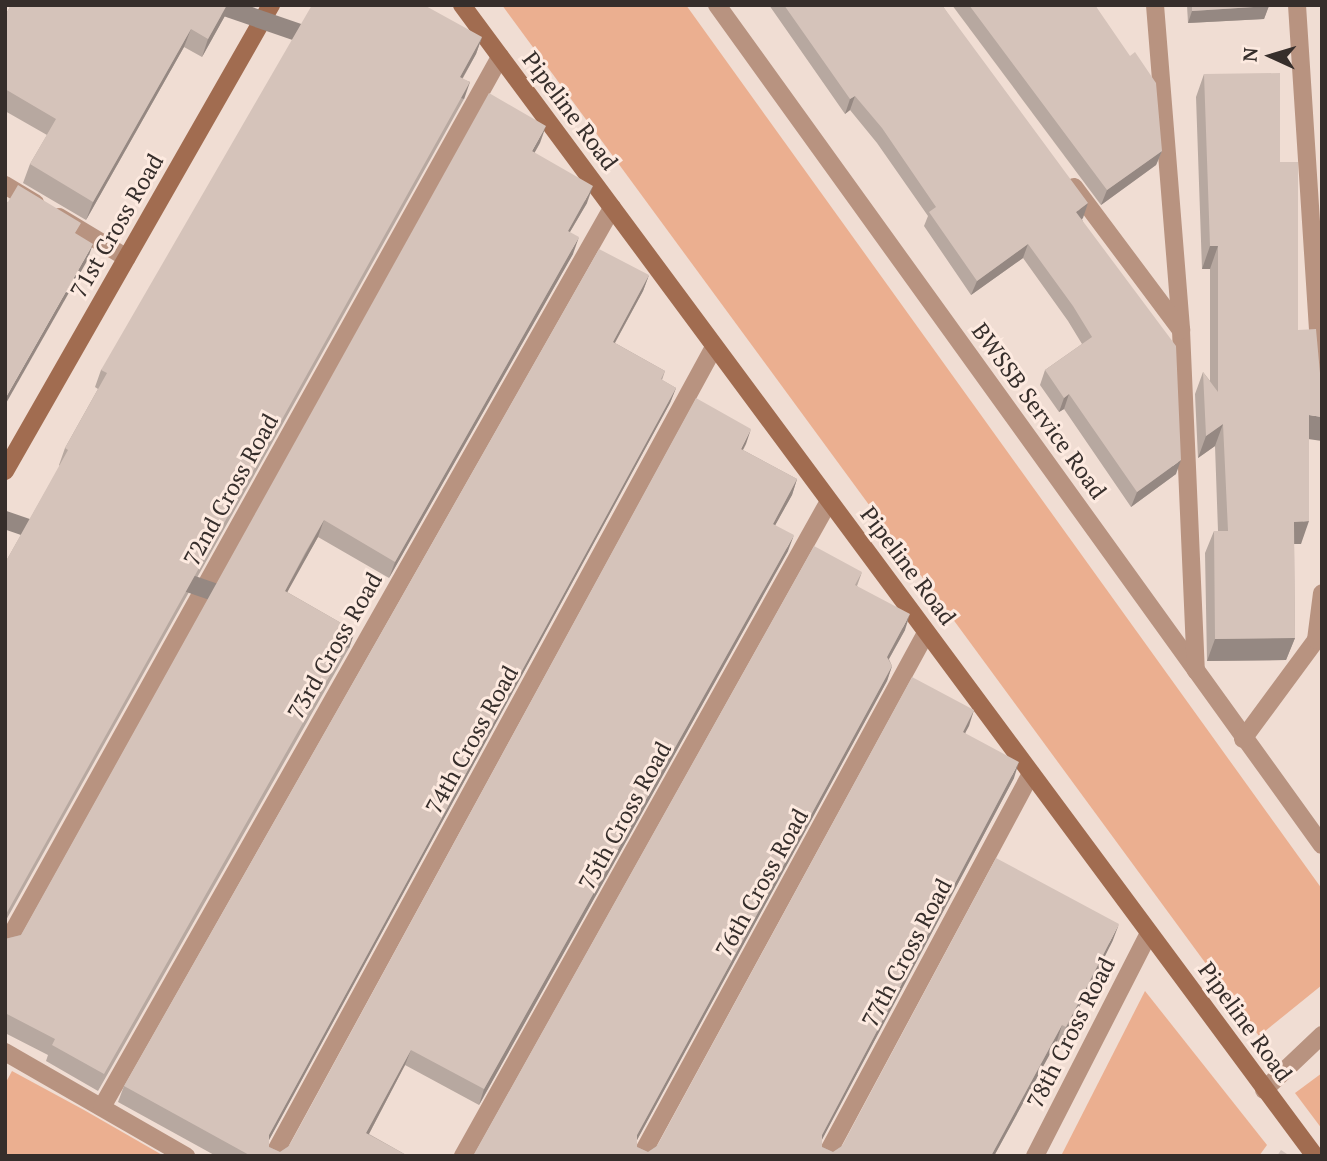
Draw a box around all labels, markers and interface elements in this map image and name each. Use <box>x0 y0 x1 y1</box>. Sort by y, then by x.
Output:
north arrow <box>1236 21 1306 91</box>
street label: Pipeline Road <box>516 46 624 176</box>
text: N <box>1237 46 1263 63</box>
street label: 71st Cross Road <box>65 149 169 303</box>
street label: BWSSB Service Road <box>966 318 1112 504</box>
street label: 72nd Cross Road <box>178 409 284 571</box>
street label: Pipeline Road <box>854 501 962 631</box>
street label: 73rd Cross Road <box>282 568 388 724</box>
street label: 74th Cross Road <box>420 661 524 819</box>
street label: 75th Cross Road <box>573 737 677 895</box>
street label: 76th Cross Road <box>710 804 814 962</box>
street label: 77th Cross Road <box>856 874 958 1032</box>
street label: 78th Cross Road <box>1021 953 1121 1113</box>
street label: Pipeline Road <box>1192 957 1298 1087</box>

